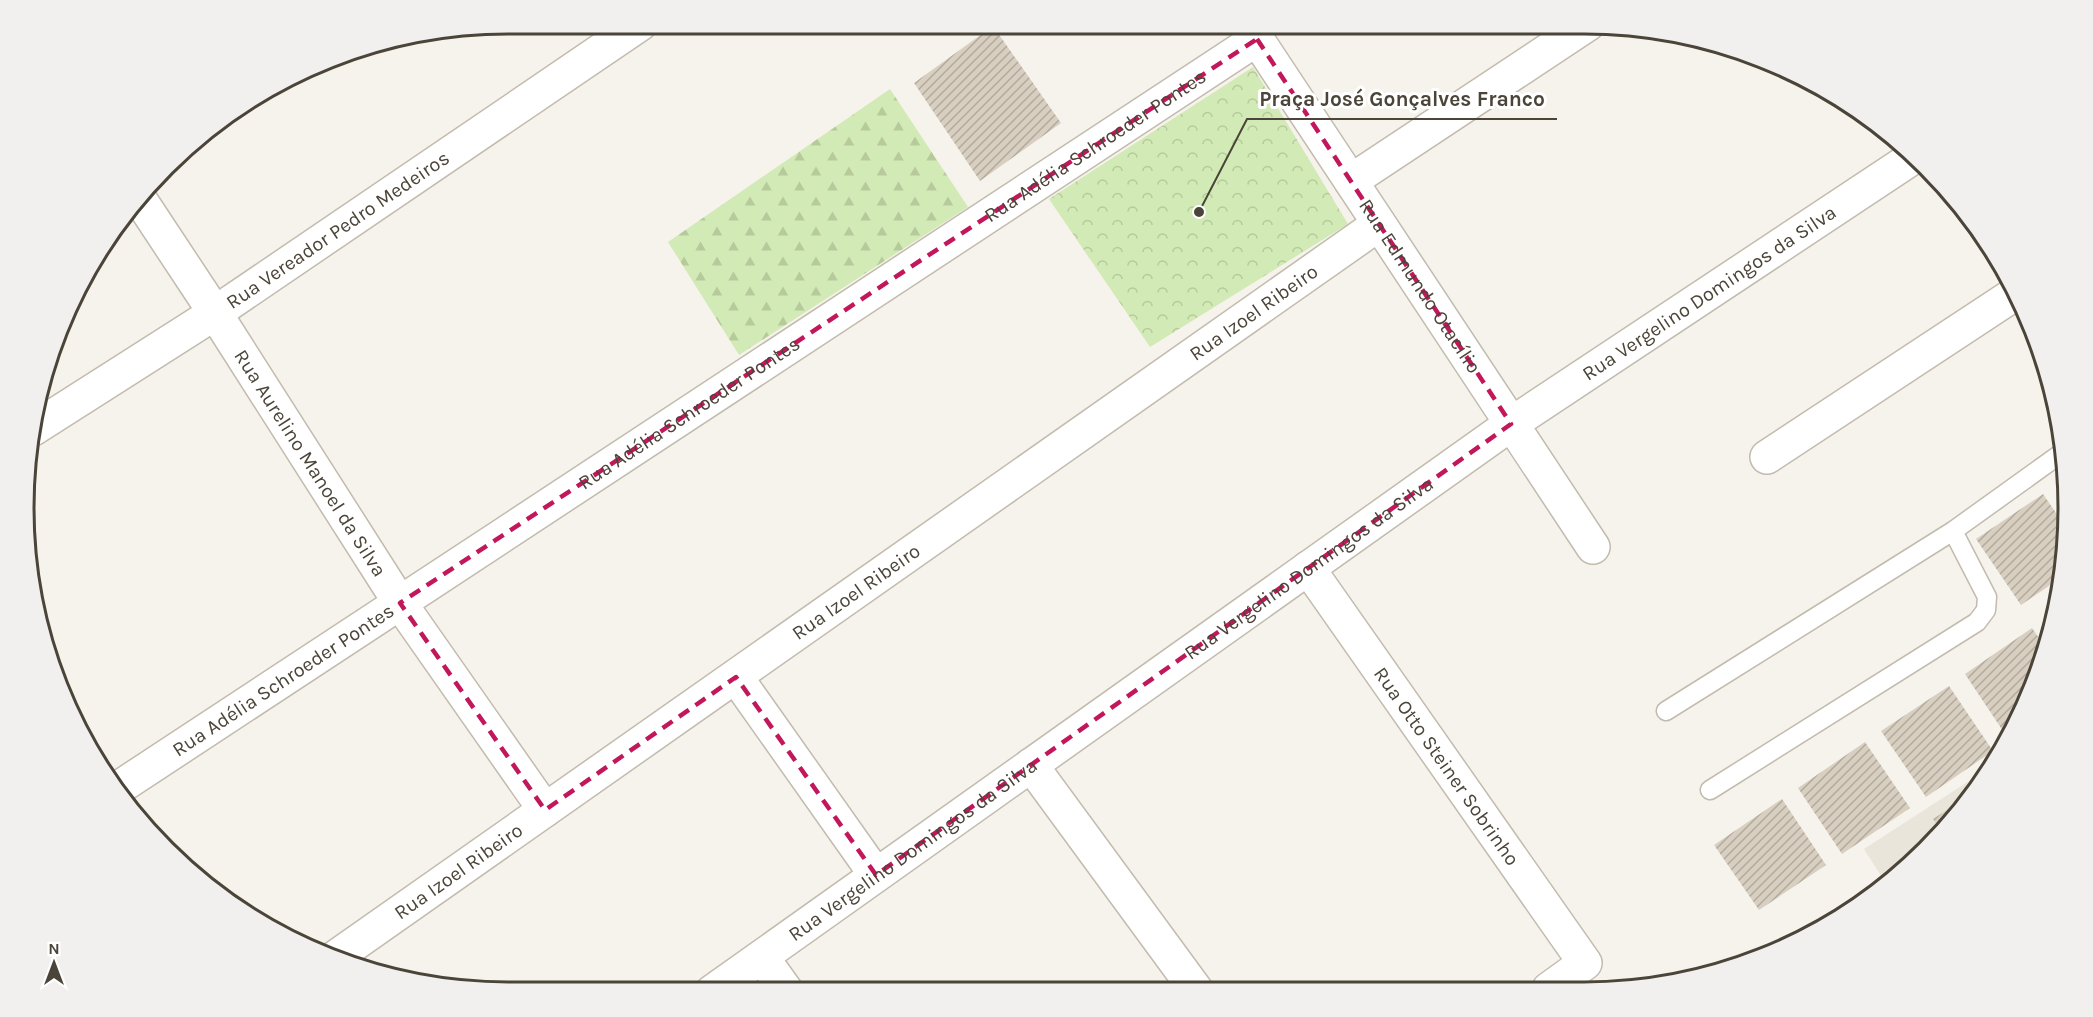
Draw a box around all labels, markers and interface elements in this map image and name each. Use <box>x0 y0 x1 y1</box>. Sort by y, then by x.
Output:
street label: Rua Adélia Schroeder Pontes <box>980 65 1210 227</box>
callout: Praça José Gonçalves Franco <box>1247 80 1557 119</box>
text: Praça José Gonçalves Franco <box>1259 87 1545 111</box>
street label: Rua Vereador Pedro Medeiros <box>222 146 454 314</box>
street label: Rua Edmundo Otacílio <box>1354 195 1486 378</box>
street label: Rua Vergelino Domingos da Silva <box>1578 201 1841 385</box>
street label: Rua Izoel Ribeiro <box>1185 260 1322 366</box>
street label: Rua Adélia Schroeder Pontes <box>574 332 804 494</box>
street label: Rua Aurelino Manoel da Silva <box>229 345 391 581</box>
street label: Rua Vergelino Domingos da Silva <box>1180 472 1438 664</box>
street label: Rua Izoel Ribeiro <box>788 539 925 645</box>
street label: Rua Adélia Schroeder Pontes <box>168 599 398 761</box>
street label: Rua Otto Steiner Sobrinho <box>1369 663 1524 870</box>
street label: Rua Vergelino Domingos da Silva <box>784 754 1042 946</box>
street label: Rua Izoel Ribeiro <box>390 819 527 924</box>
north arrow <box>24 933 84 993</box>
text: N <box>48 939 60 958</box>

